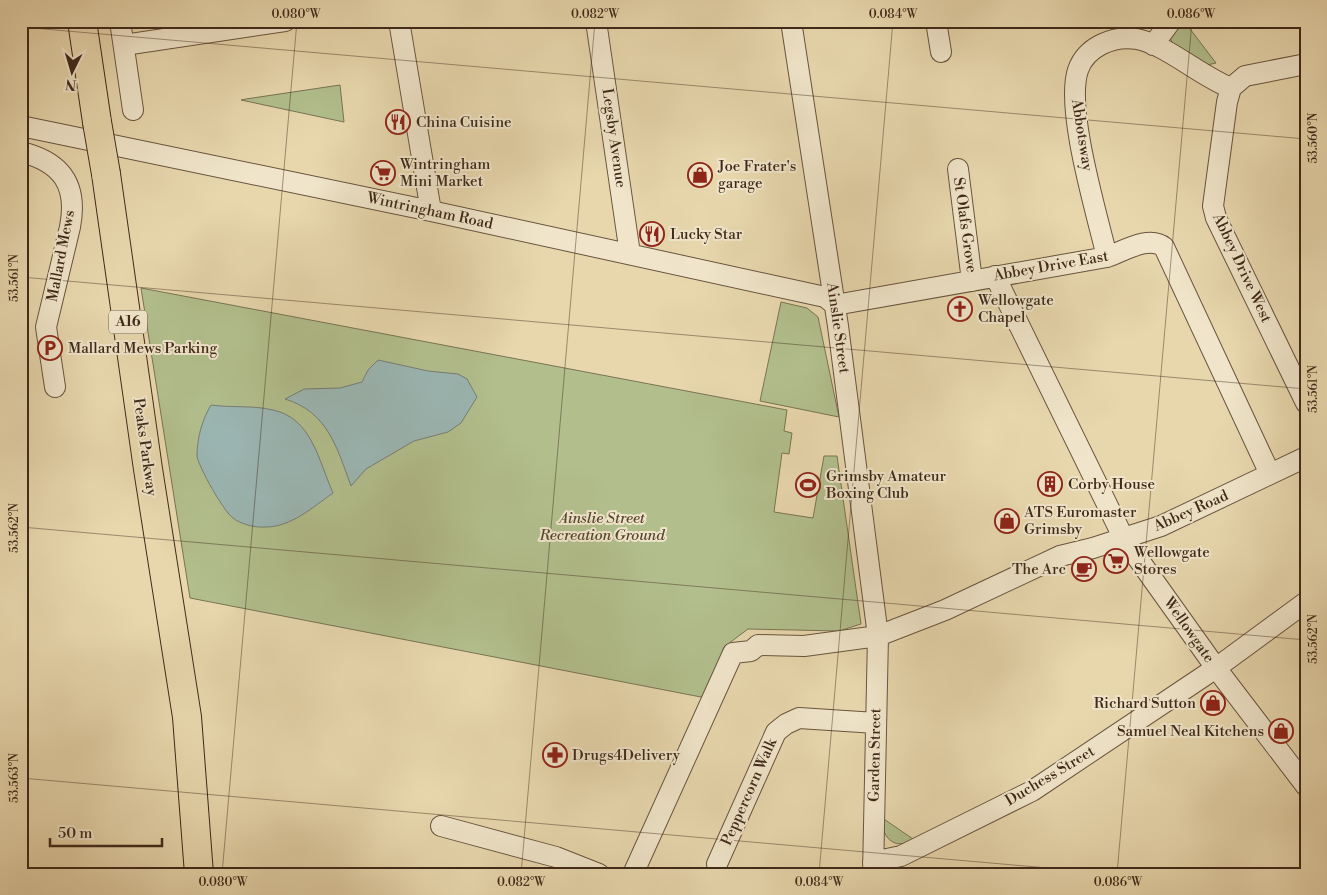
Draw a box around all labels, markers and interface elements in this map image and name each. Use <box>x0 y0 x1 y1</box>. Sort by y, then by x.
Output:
text: 0.080°W <box>271 7 322 22</box>
text: 0.082°W <box>571 7 620 22</box>
text: 0.084°W <box>869 7 918 22</box>
text: 0.086°W <box>1167 7 1216 22</box>
north arrow <box>48 48 98 98</box>
text: N <box>65 75 77 93</box>
street label: Legsby Avenue <box>598 87 630 189</box>
street label: Abbotsway <box>1067 97 1097 173</box>
restaurant icon: China Cuisine <box>385 109 411 135</box>
text: 53.560°N <box>1306 112 1321 164</box>
place label: China Cuisine <box>416 113 512 132</box>
place label: Wintringham Mini Market <box>399 155 490 191</box>
place label: Joe Frater's garage <box>717 157 796 193</box>
supermarket icon: Wintringham Mini Market <box>370 160 396 186</box>
shop icon: Joe Frater's garage <box>687 162 713 188</box>
street label: St Olafs Grove <box>949 176 981 274</box>
street label: Wintringham Road <box>364 188 495 234</box>
street label: Mallard Mews <box>43 208 79 304</box>
street label: Abbey Drive West <box>1208 209 1276 326</box>
restaurant icon: Lucky Star <box>639 221 665 247</box>
place label: Lucky Star <box>670 225 743 244</box>
street label: Abbey Drive East <box>991 246 1111 286</box>
text: 53.561°N <box>7 254 22 302</box>
street label: Ainslie Street <box>822 280 854 375</box>
place label: Wellowgate Chapel <box>977 291 1054 327</box>
church icon: Wellowgate Chapel <box>947 296 973 322</box>
road number: A16 <box>109 311 147 334</box>
parking icon: Mallard Mews Parking <box>37 335 63 361</box>
place label: Mallard Mews Parking <box>68 339 217 358</box>
text: 53.561°N <box>1306 365 1321 413</box>
street label: Peaks Parkway <box>129 397 161 498</box>
place label: Grimsby Amateur Boxing Club <box>825 467 947 503</box>
building icon: Corby House <box>1037 471 1063 497</box>
sports icon: Grimsby Amateur Boxing Club <box>795 472 821 498</box>
place label: Corby House <box>1068 475 1155 494</box>
street label: Abbey Road <box>1150 486 1232 536</box>
text: 53.562°N <box>7 503 22 553</box>
place label: ATS Euromaster Grimsby <box>1023 503 1137 539</box>
shop icon: ATS Euromaster Grimsby <box>994 508 1020 534</box>
park label: Ainslie Street Recreation Ground <box>538 509 665 545</box>
place label: Wellowgate Stores <box>1133 543 1210 579</box>
supermarket icon: Wellowgate Stores <box>1103 548 1129 574</box>
cafe icon: The Arc <box>1071 556 1097 582</box>
place label: The Arc <box>1012 560 1066 579</box>
street label: Wellowgate <box>1159 593 1218 666</box>
text: 53.562°N <box>1306 614 1321 664</box>
shop icon: Richard Sutton <box>1200 690 1226 716</box>
place label: Richard Sutton <box>1094 694 1196 713</box>
street label: Garden Street <box>865 707 885 802</box>
shop icon: Samuel Neal Kitchens <box>1268 718 1294 744</box>
place label: Samuel Neal Kitchens <box>1117 722 1264 741</box>
street label: Peppercorn Walk <box>717 734 782 849</box>
street label: Duchess Street <box>1002 741 1099 810</box>
pharmacy icon: Drugs4Delivery <box>542 742 568 768</box>
place label: Drugs4Delivery <box>572 746 681 765</box>
text: 53.563°N <box>7 753 22 803</box>
scale bar <box>50 815 162 847</box>
text: 50 m <box>58 824 92 843</box>
text: 0.080°W <box>198 875 249 890</box>
text: 0.082°W <box>497 875 546 890</box>
text: 0.084°W <box>795 875 844 890</box>
text: 0.086°W <box>1094 875 1143 890</box>

